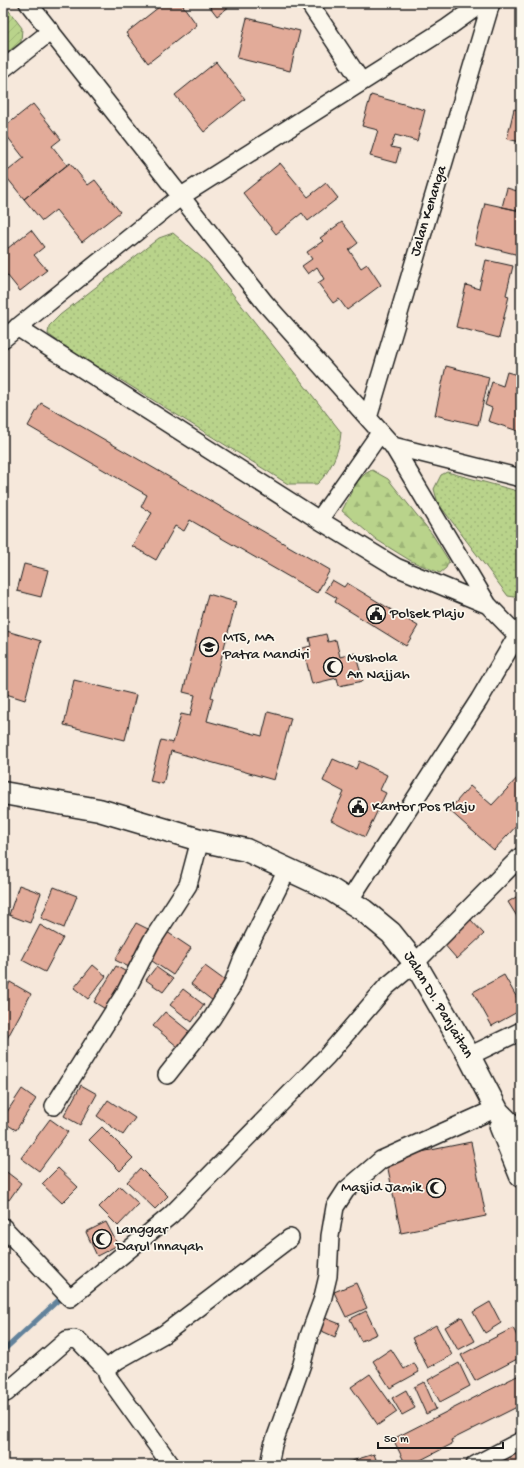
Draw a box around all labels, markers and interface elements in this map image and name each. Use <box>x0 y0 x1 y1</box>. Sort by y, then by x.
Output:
street label: Jalan Kenanga <box>407 163 452 259</box>
public building icon: Polsek Plaju <box>365 603 387 625</box>
place label: Polsek Plaju <box>389 605 464 623</box>
place label: MTS, MA Patra Mandiri <box>222 629 309 664</box>
school or university icon: MTS, MA Patra Mandiri <box>198 636 220 658</box>
place label: Mushola An Najjah <box>347 649 410 684</box>
mosque icon: Mushola An Najjah <box>322 656 344 678</box>
public building icon: Kantor Pos Plaju <box>347 796 369 818</box>
place label: Kantor Pos Plaju <box>372 798 475 816</box>
street label: Jalan DI. Panjaitan <box>399 948 477 1062</box>
mosque icon: Masjid Jamik <box>425 1177 447 1199</box>
place label: Masjid Jamik <box>341 1179 423 1197</box>
place label: Langgar Darul Innayah <box>115 1221 203 1256</box>
mosque icon: Langgar Darul Innayah <box>91 1228 113 1250</box>
scale bar <box>378 1424 503 1450</box>
text: 50 m <box>384 1433 409 1447</box>

